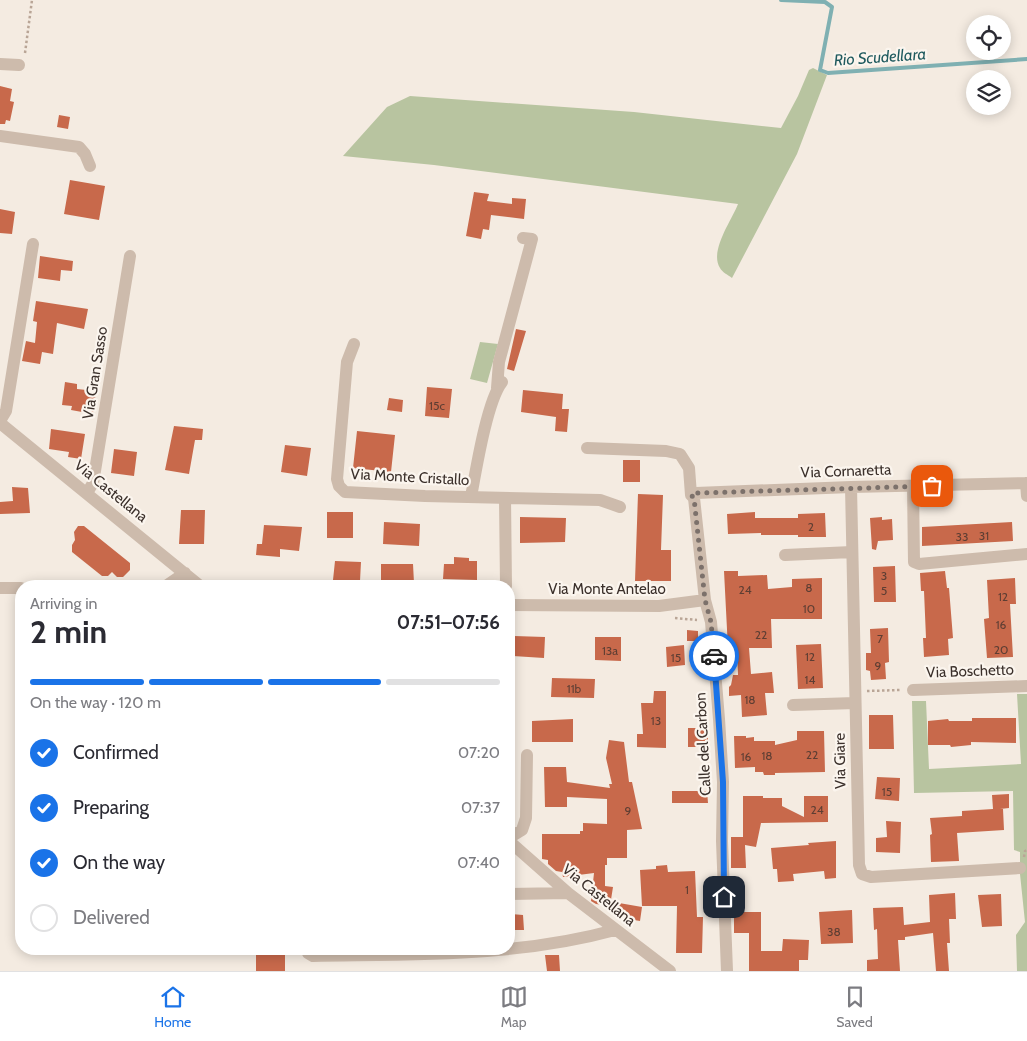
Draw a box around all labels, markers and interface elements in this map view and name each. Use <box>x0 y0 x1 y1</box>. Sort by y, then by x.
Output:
map controls <box>966 15 1011 115</box>
button: locate <box>966 15 1011 60</box>
water label: Rio Scudellara <box>833 44 927 70</box>
button: layers <box>966 70 1011 115</box>
street label: Via Gran Sasso <box>79 325 111 421</box>
house number: 15c <box>429 398 445 413</box>
street label: Via Castellana <box>71 456 152 526</box>
street label: Via Cornaretta <box>800 460 892 482</box>
street label: Via Monte Cristallo <box>350 465 470 489</box>
pin <box>911 465 953 507</box>
icon: bag <box>918 472 946 500</box>
house number: 2 <box>808 519 814 534</box>
house number: 31 <box>979 528 989 543</box>
house number: 33 <box>956 529 968 544</box>
house number: 3 <box>881 568 887 583</box>
street label: Via Monte Antelao <box>548 580 666 598</box>
house number: 8 <box>805 580 813 595</box>
house number: 24 <box>738 582 752 597</box>
house number: 5 <box>881 583 887 598</box>
house number: 12 <box>998 589 1008 604</box>
text: Arriving in <box>30 594 97 613</box>
house number: 10 <box>803 601 815 616</box>
text: 07:51–07:56 <box>397 611 500 634</box>
text: 2 min <box>30 612 107 651</box>
house number: 16 <box>996 617 1007 632</box>
house number: 22 <box>755 627 767 642</box>
courier <box>689 631 739 681</box>
house number: 7 <box>877 631 883 646</box>
icon: car <box>700 642 728 670</box>
house number: 20 <box>994 642 1008 657</box>
house number: 13a <box>602 643 618 658</box>
house number: 12 <box>805 649 815 664</box>
house number: 15 <box>671 650 681 665</box>
house number: 9 <box>875 658 882 673</box>
street label: Via Boschetto <box>926 660 1014 682</box>
house number: 14 <box>805 672 815 687</box>
house number: 11b <box>567 681 582 696</box>
street label: Calle del Carbon <box>691 692 715 796</box>
house number: 18 <box>744 692 756 707</box>
text: On the way · 120 m <box>30 693 161 712</box>
house number: 13 <box>651 713 661 728</box>
street label: Via Giare <box>831 732 849 789</box>
icon: check <box>30 739 58 767</box>
text: Confirmed <box>73 741 159 764</box>
text: 07:20 <box>458 743 500 762</box>
house number: 22 <box>806 747 818 762</box>
house number: 18 <box>761 748 773 763</box>
house number: 16 <box>741 749 752 764</box>
house number: 15 <box>882 784 892 799</box>
icon: check <box>30 794 58 822</box>
text: Preparing <box>73 796 149 819</box>
text: 07:37 <box>461 798 500 817</box>
house number: 24 <box>810 802 824 817</box>
house number: 9 <box>625 803 632 818</box>
icon: check <box>30 849 58 877</box>
text: On the way <box>73 851 165 874</box>
text: 07:40 <box>457 853 500 872</box>
street label: Via Castellana <box>559 860 640 930</box>
pin <box>703 876 745 918</box>
house number: 1 <box>685 882 689 897</box>
icon: home <box>710 883 738 911</box>
text: Delivered <box>73 906 150 929</box>
house number: 38 <box>827 924 841 939</box>
tab: Home <box>154 983 191 1031</box>
tab: Map <box>500 983 528 1031</box>
tab: Saved <box>836 983 873 1031</box>

